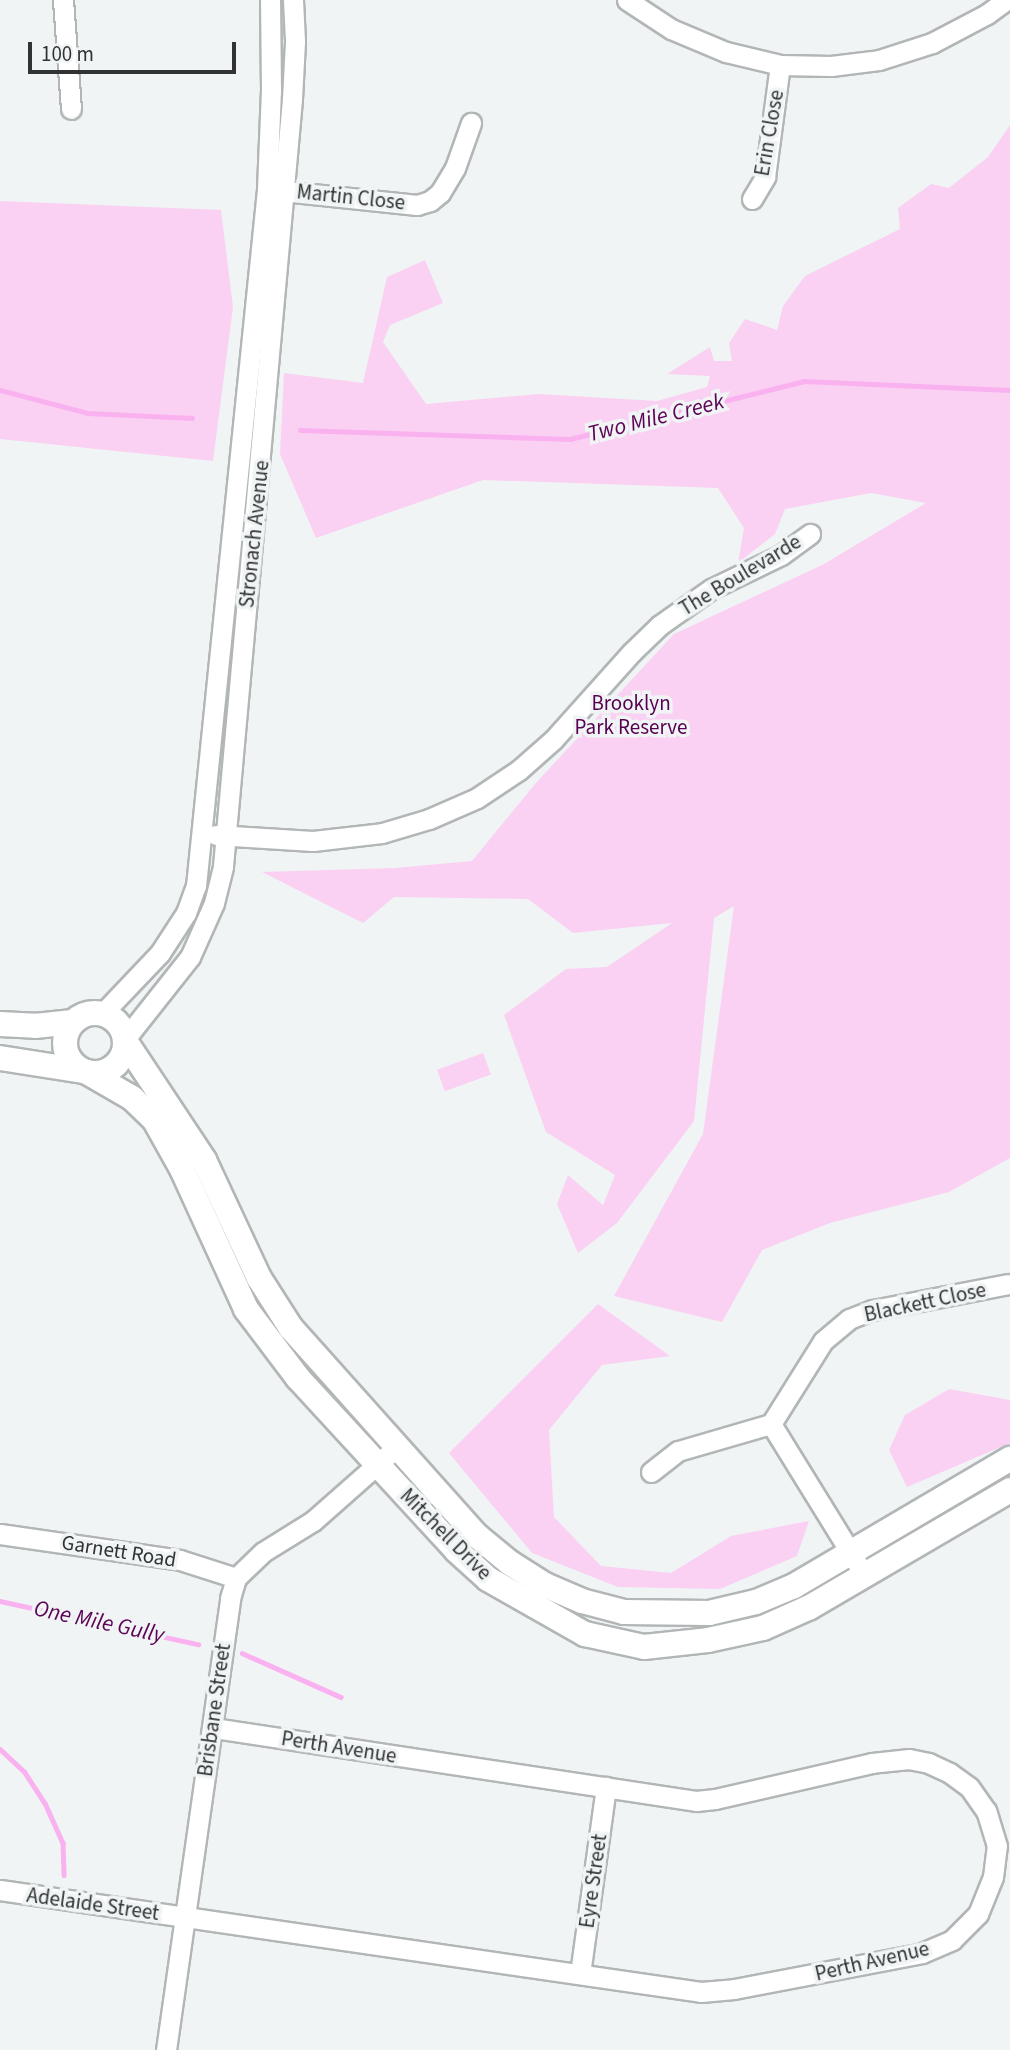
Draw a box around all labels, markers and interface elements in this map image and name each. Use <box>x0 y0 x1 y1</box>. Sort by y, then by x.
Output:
scale bar <box>32 28 240 72</box>
text: 100 m <box>41 39 94 69</box>
street label: Erin Close <box>749 88 789 178</box>
street label: Martin Close <box>295 179 407 215</box>
water label: Two Mile Creek <box>585 388 727 448</box>
street label: Stronach Avenue <box>234 459 274 609</box>
street label: The Boulevarde <box>675 529 805 621</box>
park label: Brooklyn Park Reserve <box>575 690 687 740</box>
street label: Blackett Close <box>862 1277 988 1327</box>
street label: Mitchell Drive <box>395 1483 497 1585</box>
street label: Garnett Road <box>60 1530 178 1572</box>
water label: One Mile Gully <box>31 1595 167 1649</box>
street label: Brisbane Street <box>192 1642 236 1778</box>
street label: Perth Avenue <box>279 1725 399 1769</box>
street label: Eyre Street <box>574 1832 612 1930</box>
street label: Adelaide Street <box>25 1882 161 1926</box>
street label: Perth Avenue <box>812 1936 932 1986</box>

